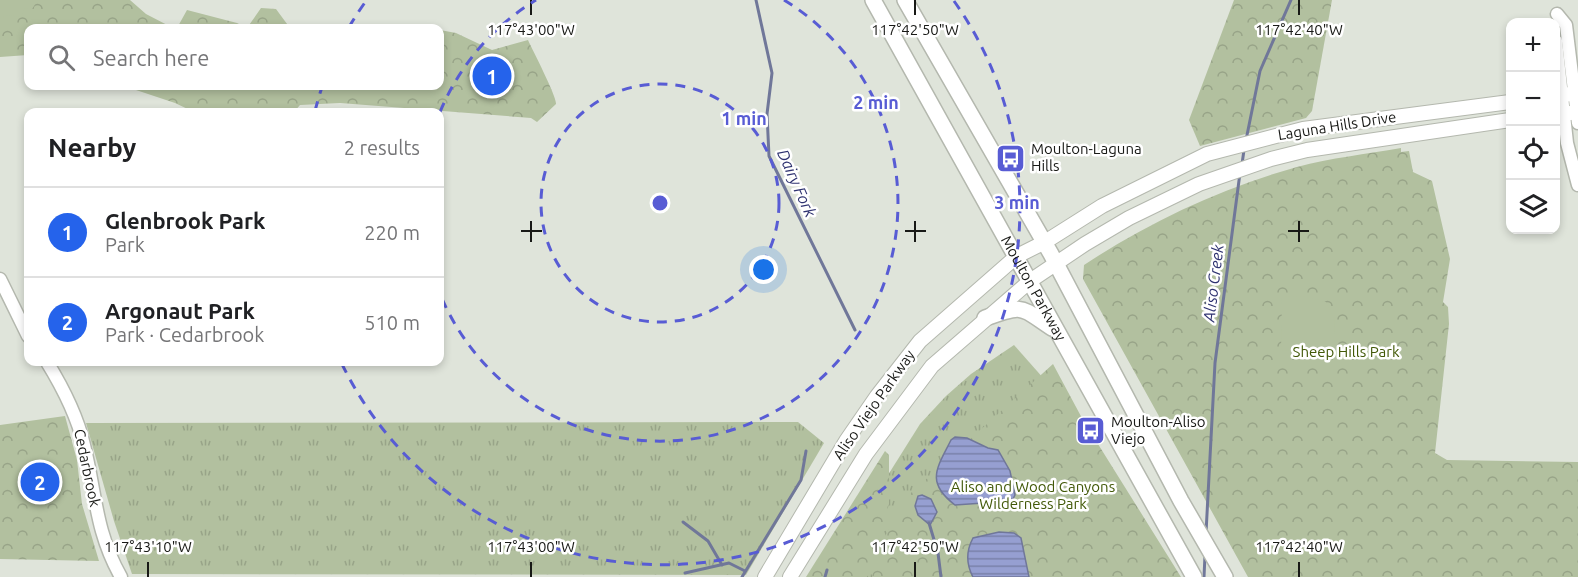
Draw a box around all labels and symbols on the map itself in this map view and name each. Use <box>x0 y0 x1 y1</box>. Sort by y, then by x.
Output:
text: 117°43'00"W <box>487 21 575 38</box>
text: 117°42'50"W <box>871 21 959 38</box>
text: 117°42'40"W <box>1255 21 1343 38</box>
pin: 1 <box>472 54 512 98</box>
text: 2 min <box>853 92 899 112</box>
text: 1 min <box>721 108 767 128</box>
street label: Laguna Hills Drive <box>1277 108 1397 143</box>
place label: Moulton-Laguna Hills <box>1031 140 1142 174</box>
bus stop icon: Moulton-Laguna Hills <box>994 142 1026 174</box>
water label: Dairy Fork <box>774 146 820 220</box>
text: 3 min <box>994 192 1040 212</box>
centre of rings <box>650 193 670 213</box>
street label: Moulton Parkway <box>998 233 1070 344</box>
water label: Aliso Creek <box>1199 242 1227 324</box>
your location <box>749 255 778 284</box>
park label: Sheep Hills Park <box>1293 343 1400 360</box>
street label: Aliso Viejo Parkway <box>829 347 918 463</box>
place label: Moulton-Aliso Viejo <box>1111 413 1205 447</box>
bus stop icon: Moulton-Aliso Viejo <box>1074 415 1106 447</box>
street label: Cedarbrook <box>71 427 104 509</box>
pin: 2 <box>20 460 60 504</box>
park label: Aliso and Wood Canyons Wilderness Park <box>951 478 1115 512</box>
text: 117°43'10"W <box>104 538 192 555</box>
text: 117°43'00"W <box>487 538 575 555</box>
text: 117°42'50"W <box>871 538 959 555</box>
text: 117°42'40"W <box>1255 538 1343 555</box>

